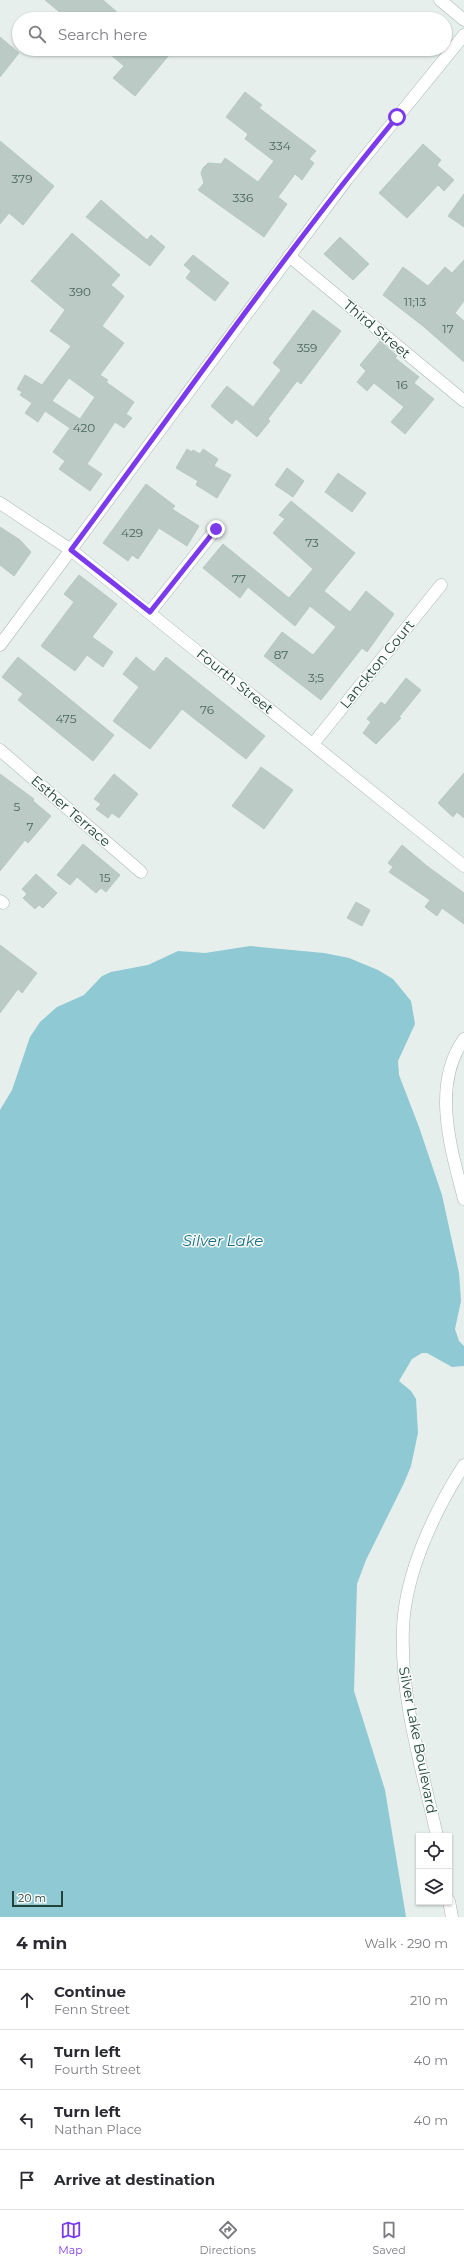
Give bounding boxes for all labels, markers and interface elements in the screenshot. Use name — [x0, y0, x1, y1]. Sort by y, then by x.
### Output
search box — [12, 12, 452, 56]
icon: search — [26, 23, 48, 45]
text: Search here — [58, 25, 147, 44]
route start — [388, 108, 406, 126]
house number: 334 — [269, 138, 291, 153]
house number: 379 — [12, 171, 33, 186]
house number: 336 — [233, 190, 253, 205]
house number: 390 — [69, 284, 91, 299]
house number: 11;13 — [404, 294, 426, 309]
street label: Third Street — [340, 296, 415, 363]
house number: 17 — [442, 321, 454, 336]
house number: 359 — [297, 340, 317, 355]
house number: 16 — [396, 377, 408, 392]
house number: 420 — [73, 420, 95, 435]
route end — [207, 520, 225, 538]
house number: 429 — [121, 525, 143, 540]
house number: 73 — [305, 535, 319, 550]
house number: 77 — [232, 571, 246, 586]
street label: Lanckton Court — [336, 616, 418, 712]
street label: Fourth Street — [193, 645, 277, 718]
house number: 87 — [274, 647, 288, 662]
house number: 3;5 — [308, 670, 324, 685]
house number: 76 — [200, 702, 214, 717]
house number: 475 — [56, 711, 77, 726]
street label: Esther Terrace — [27, 771, 115, 851]
house number: 5 — [14, 799, 21, 814]
house number: 7 — [26, 819, 34, 834]
house number: 15 — [99, 870, 111, 885]
water label: Silver Lake — [183, 1231, 263, 1250]
street label: Silver Lake Boulevard — [395, 1665, 441, 1815]
map controls — [416, 1833, 452, 1905]
button: locate — [416, 1833, 452, 1869]
button: layers — [416, 1869, 452, 1905]
scale bar — [12, 1889, 63, 1908]
text: 20 m — [18, 1891, 46, 1905]
text: 4 min — [16, 1933, 67, 1953]
text: Walk · 290 m — [364, 1935, 448, 1951]
text: Continue — [54, 1982, 126, 2001]
icon: ahead — [16, 1989, 38, 2011]
text: 210 m — [410, 1992, 448, 2008]
text: Fenn Street — [54, 2001, 130, 2017]
text: Turn left — [54, 2042, 121, 2061]
icon: left — [16, 2049, 38, 2071]
text: 40 m — [414, 2052, 448, 2068]
text: Fourth Street — [54, 2061, 141, 2077]
text: Turn left — [54, 2102, 121, 2121]
icon: left — [16, 2109, 38, 2131]
text: 40 m — [414, 2112, 448, 2128]
text: Nathan Place — [54, 2121, 142, 2137]
icon: arrive — [16, 2169, 38, 2191]
text: Arrive at destination — [54, 2170, 215, 2189]
tab: Map — [58, 2219, 83, 2257]
tab: Directions — [200, 2219, 256, 2257]
tab: Saved — [373, 2219, 406, 2257]

